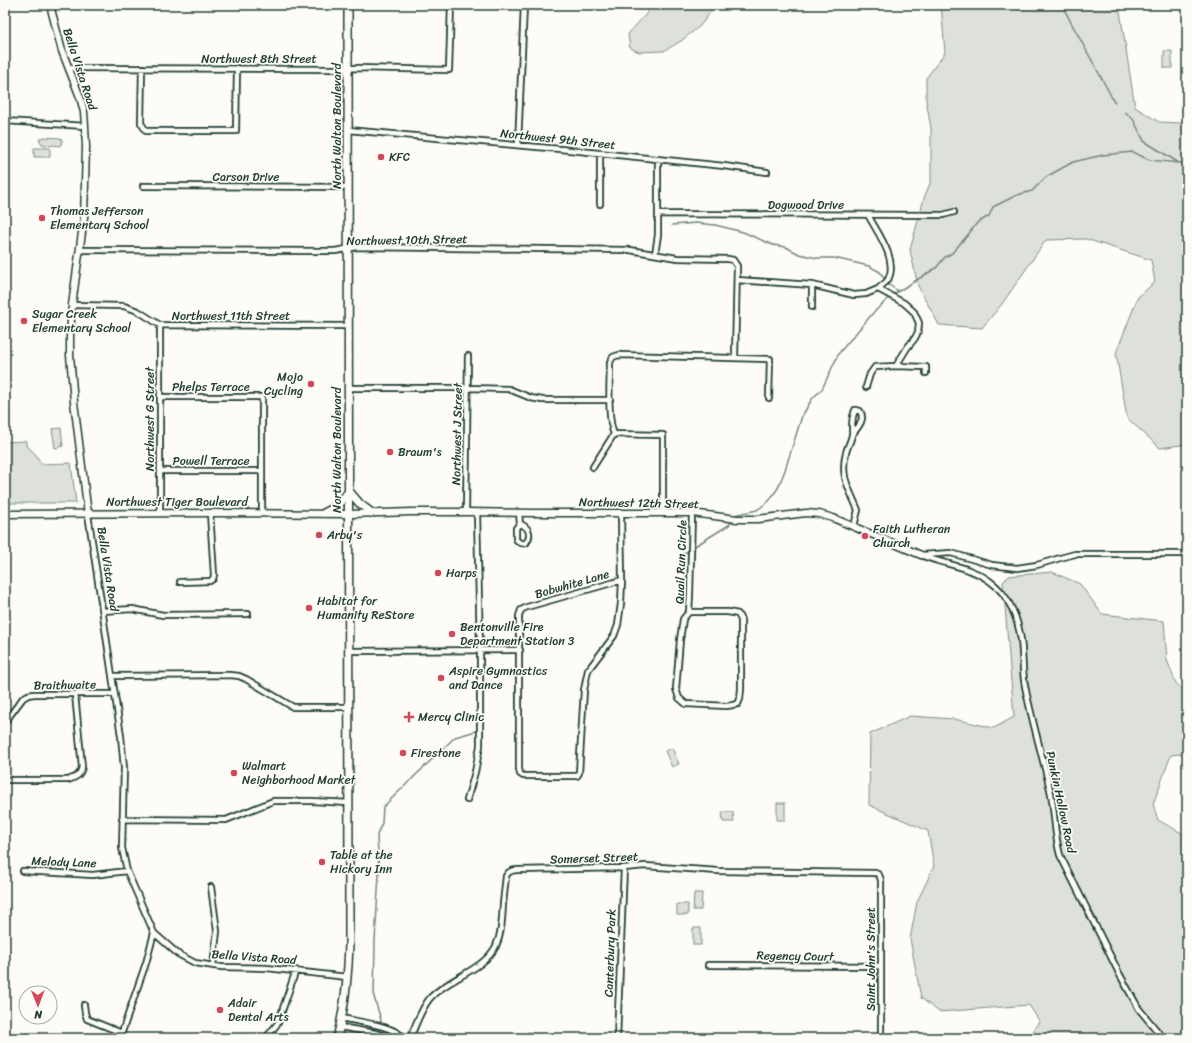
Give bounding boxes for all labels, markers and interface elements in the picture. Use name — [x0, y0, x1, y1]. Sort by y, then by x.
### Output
street label: Bella Vista Road — [56, 25, 104, 113]
street label: Northwest 8th Street — [201, 48, 317, 70]
street label: North Walton Boulevard — [326, 61, 348, 189]
street label: Northwest 9th Street — [499, 122, 617, 156]
place label: KFC — [389, 146, 410, 168]
marker: KFC — [376, 152, 386, 162]
street label: Carson Drive — [213, 166, 279, 188]
street label: Dogwood Drive — [768, 194, 844, 216]
place label: Thomas Jefferson Elementary School — [50, 200, 150, 236]
marker: Thomas Jefferson Elementary School — [37, 213, 47, 223]
street label: Northwest 10th Street — [346, 228, 468, 252]
place label: Sugar Creek Elementary School — [32, 303, 132, 339]
street label: Northwest 11th Street — [172, 305, 290, 327]
marker: Sugar Creek Elementary School — [19, 316, 29, 326]
street label: Northwest G Street — [139, 366, 161, 471]
place label: Mojo Cycling — [264, 366, 303, 402]
street label: Phelps Terrace — [172, 376, 250, 398]
marker: Mojo Cycling — [306, 379, 316, 389]
street label: Northwest J Street — [445, 381, 469, 485]
street label: North Walton Boulevard — [326, 385, 348, 513]
place label: Braum's — [398, 441, 442, 463]
marker: Braum's — [385, 447, 395, 457]
street label: Powell Terrace — [172, 450, 250, 472]
street label: Northwest Tiger Boulevard — [106, 491, 249, 513]
street label: Northwest 12th Street — [579, 491, 699, 515]
place label: Faith Lutheran Church — [873, 518, 951, 554]
street label: Quail Run Circle — [669, 519, 693, 604]
place label: Arby's — [326, 524, 363, 546]
street label: Bella Vista Road — [90, 525, 126, 613]
marker: Arby's — [314, 530, 324, 540]
marker: Faith Lutheran Church — [860, 531, 870, 541]
place label: Harps — [446, 562, 477, 584]
street label: Bobwhite Lane — [532, 563, 612, 605]
marker: Harps — [433, 568, 443, 578]
place label: Habitat for Humanity ReStore — [317, 590, 414, 626]
marker: Habitat for Humanity ReStore — [304, 603, 314, 613]
place label: Bentonville Fire Department Station 3 — [460, 616, 575, 652]
marker: Bentonville Fire Department Station 3 — [447, 629, 457, 639]
place label: Aspire Gymnastics and Dance — [448, 660, 548, 696]
street label: Braithwaite — [34, 673, 96, 697]
marker: Aspire Gymnastics and Dance — [436, 673, 446, 683]
place label: Mercy Clinic — [418, 706, 484, 728]
marker: Mercy Clinic — [403, 711, 415, 723]
place label: Firestone — [411, 742, 461, 764]
marker: Firestone — [398, 748, 408, 758]
street label: Punkin Hollow Road — [1039, 749, 1083, 857]
place label: Walmart Neighborhood Market — [242, 755, 357, 791]
marker: Walmart Neighborhood Market — [229, 768, 239, 778]
place label: Table at the Hickory Inn — [330, 844, 393, 880]
street label: Somerset Street — [549, 845, 639, 871]
street label: Melody Lane — [31, 850, 97, 874]
marker: Table at the Hickory Inn — [317, 857, 327, 867]
street label: Saint John's Street — [860, 907, 882, 1011]
street label: Canterbury Park — [597, 908, 623, 997]
street label: Bella Vista Road — [211, 943, 298, 971]
street label: Regency Court — [756, 944, 835, 968]
north arrow — [18, 985, 58, 1025]
place label: Adair Dental Arts — [227, 992, 289, 1028]
text: N — [34, 1005, 43, 1024]
marker: Adair Dental Arts — [215, 1005, 225, 1015]

